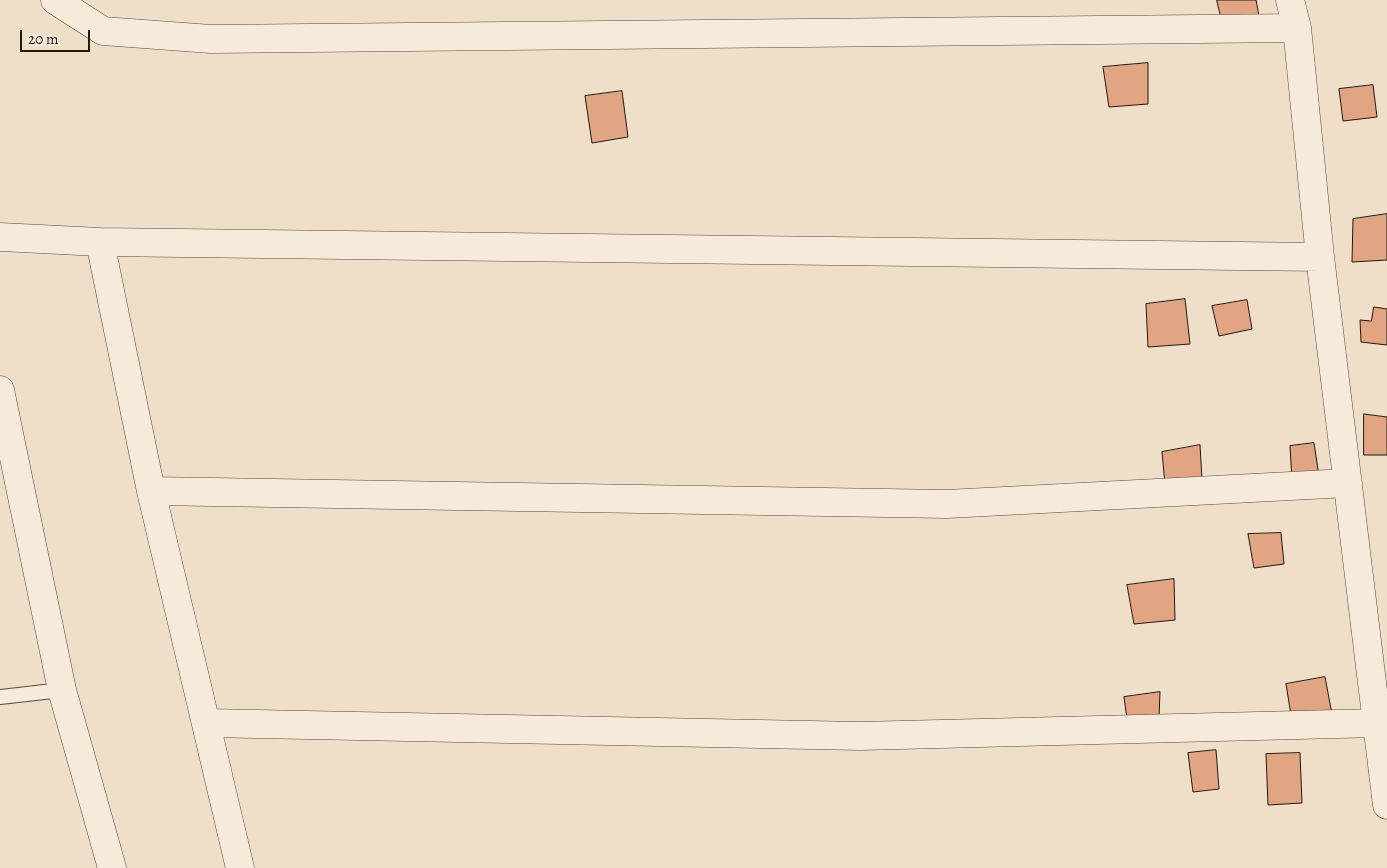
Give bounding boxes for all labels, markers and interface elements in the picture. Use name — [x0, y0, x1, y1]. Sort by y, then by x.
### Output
scale bar — [22, 20, 92, 52]
text: 20 m — [28, 29, 59, 49]

